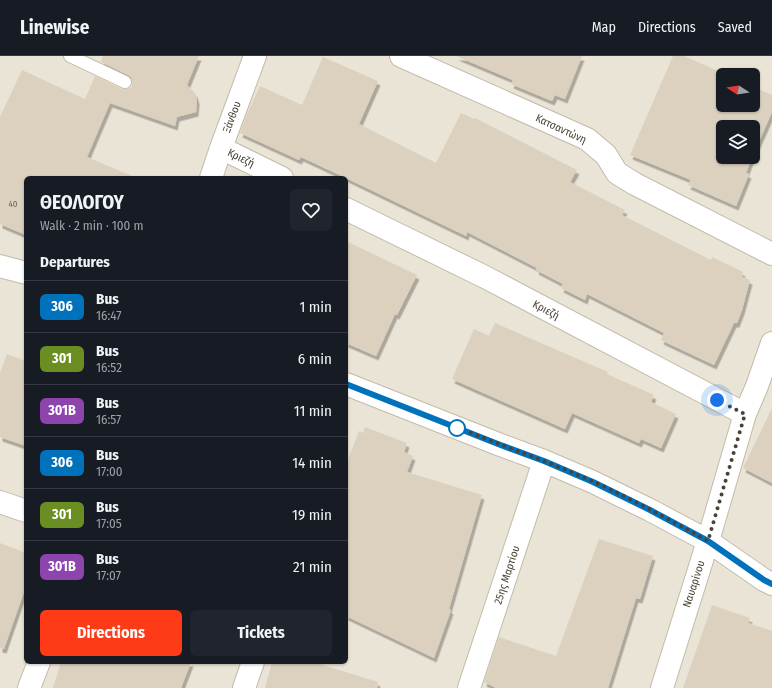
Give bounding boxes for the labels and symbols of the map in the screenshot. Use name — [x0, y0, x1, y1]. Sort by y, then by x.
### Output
north arrow — [716, 68, 760, 112]
street label: Ξάνθου — [220, 99, 244, 135]
street label: Κατσαντώνη — [533, 112, 589, 146]
street label: Κριεζή — [225, 146, 257, 170]
house number: 40 — [8, 199, 18, 209]
street label: Κριεζή — [530, 298, 562, 322]
your location — [707, 390, 727, 410]
unlabelled marker — [448, 419, 466, 437]
street label: 25ης Μαρτίου — [491, 544, 523, 606]
street label: Ναυαρίνου — [680, 559, 708, 609]

